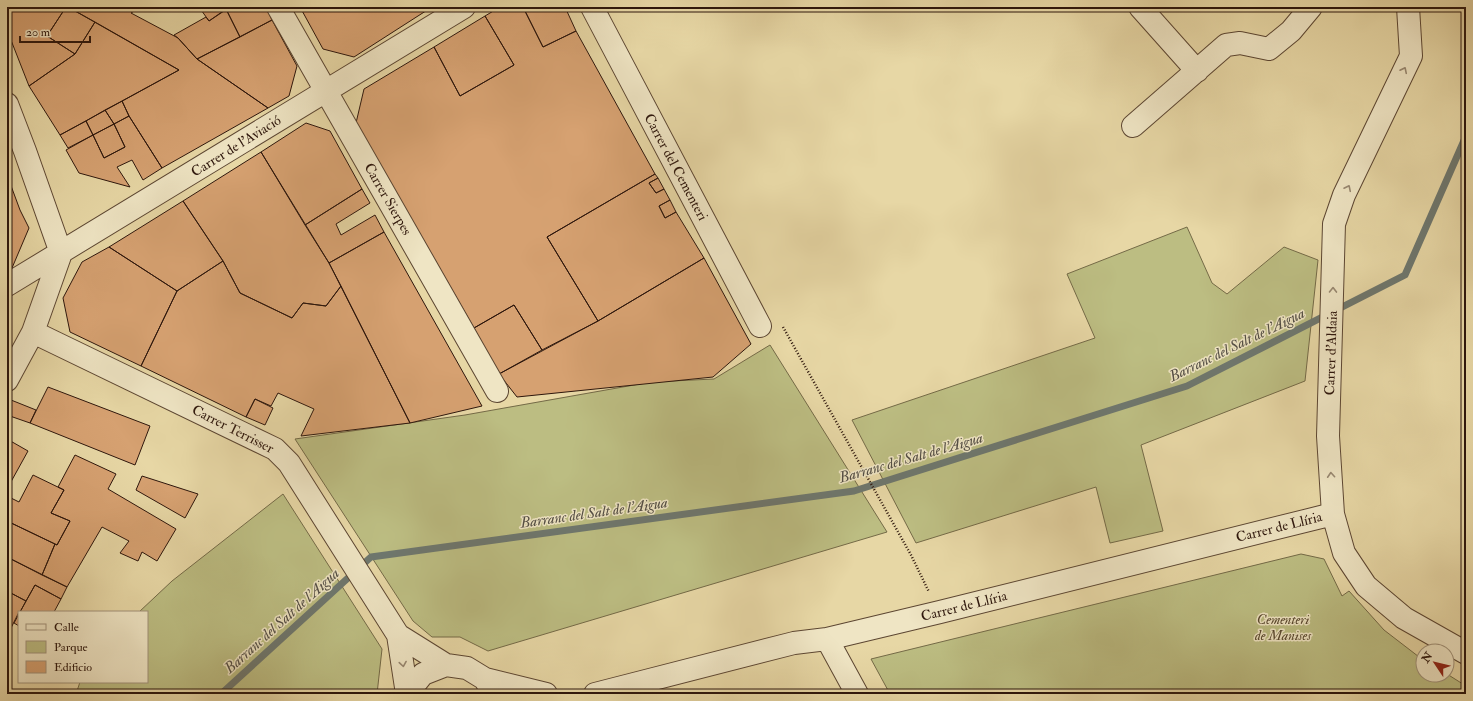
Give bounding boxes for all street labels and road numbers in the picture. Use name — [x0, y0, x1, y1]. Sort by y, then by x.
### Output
street label: Carrer de l’Aviació — [188, 111, 284, 180]
street label: Carrer del Cementeri — [641, 111, 712, 224]
street label: Carrer Sierpes — [360, 160, 416, 239]
street label: Carrer d’Aldaia — [1321, 310, 1341, 396]
street label: Carrer Terrisser — [189, 401, 277, 457]
street label: Carrer de Llíria — [1234, 508, 1324, 546]
street label: Carrer de Llíria — [919, 587, 1009, 625]

